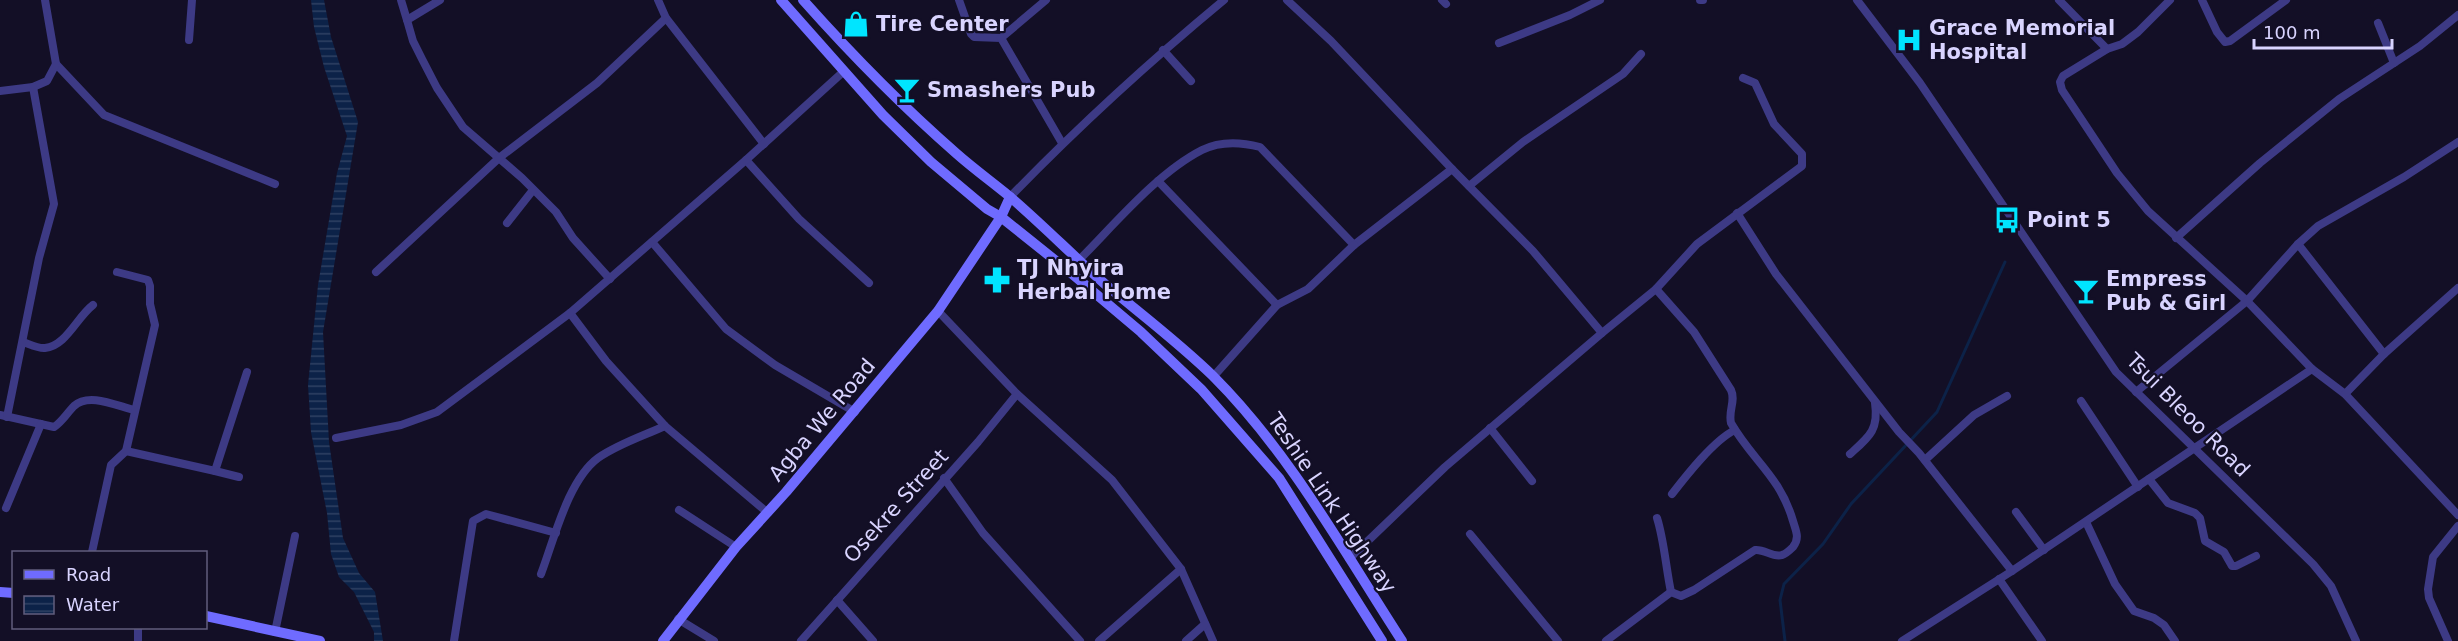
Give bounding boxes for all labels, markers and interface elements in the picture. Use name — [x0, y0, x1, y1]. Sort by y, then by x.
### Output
shop icon: Tire Center — [841, 9, 871, 39]
place label: Tire Center — [876, 12, 1009, 36]
scale bar — [2254, 12, 2392, 50]
place label: Grace Memorial Hospital — [1929, 16, 2115, 64]
text: 100 m — [2263, 22, 2321, 43]
hospital icon: Grace Memorial Hospital — [1894, 25, 1924, 55]
bar icon: Smashers Pub — [892, 75, 922, 105]
place label: Smashers Pub — [927, 78, 1095, 102]
bus stop icon: Point 5 — [1992, 205, 2022, 235]
place label: Point 5 — [2027, 208, 2111, 232]
place label: TJ Nhyira Herbal Home — [1017, 256, 1171, 304]
pharmacy icon: TJ Nhyira Herbal Home — [982, 265, 1012, 295]
place label: Empress Pub & Girl — [2106, 267, 2226, 315]
bar icon: Empress Pub & Girl — [2071, 276, 2101, 306]
street label: Tsui Bleoo Road — [2121, 348, 2255, 482]
street label: Agba We Road — [764, 354, 880, 486]
street label: Teshie Link Highway — [1262, 407, 1401, 598]
street label: Osekre Street — [839, 444, 953, 568]
legend — [12, 551, 207, 629]
text: Road — [66, 564, 111, 585]
text: Water — [66, 594, 120, 615]

